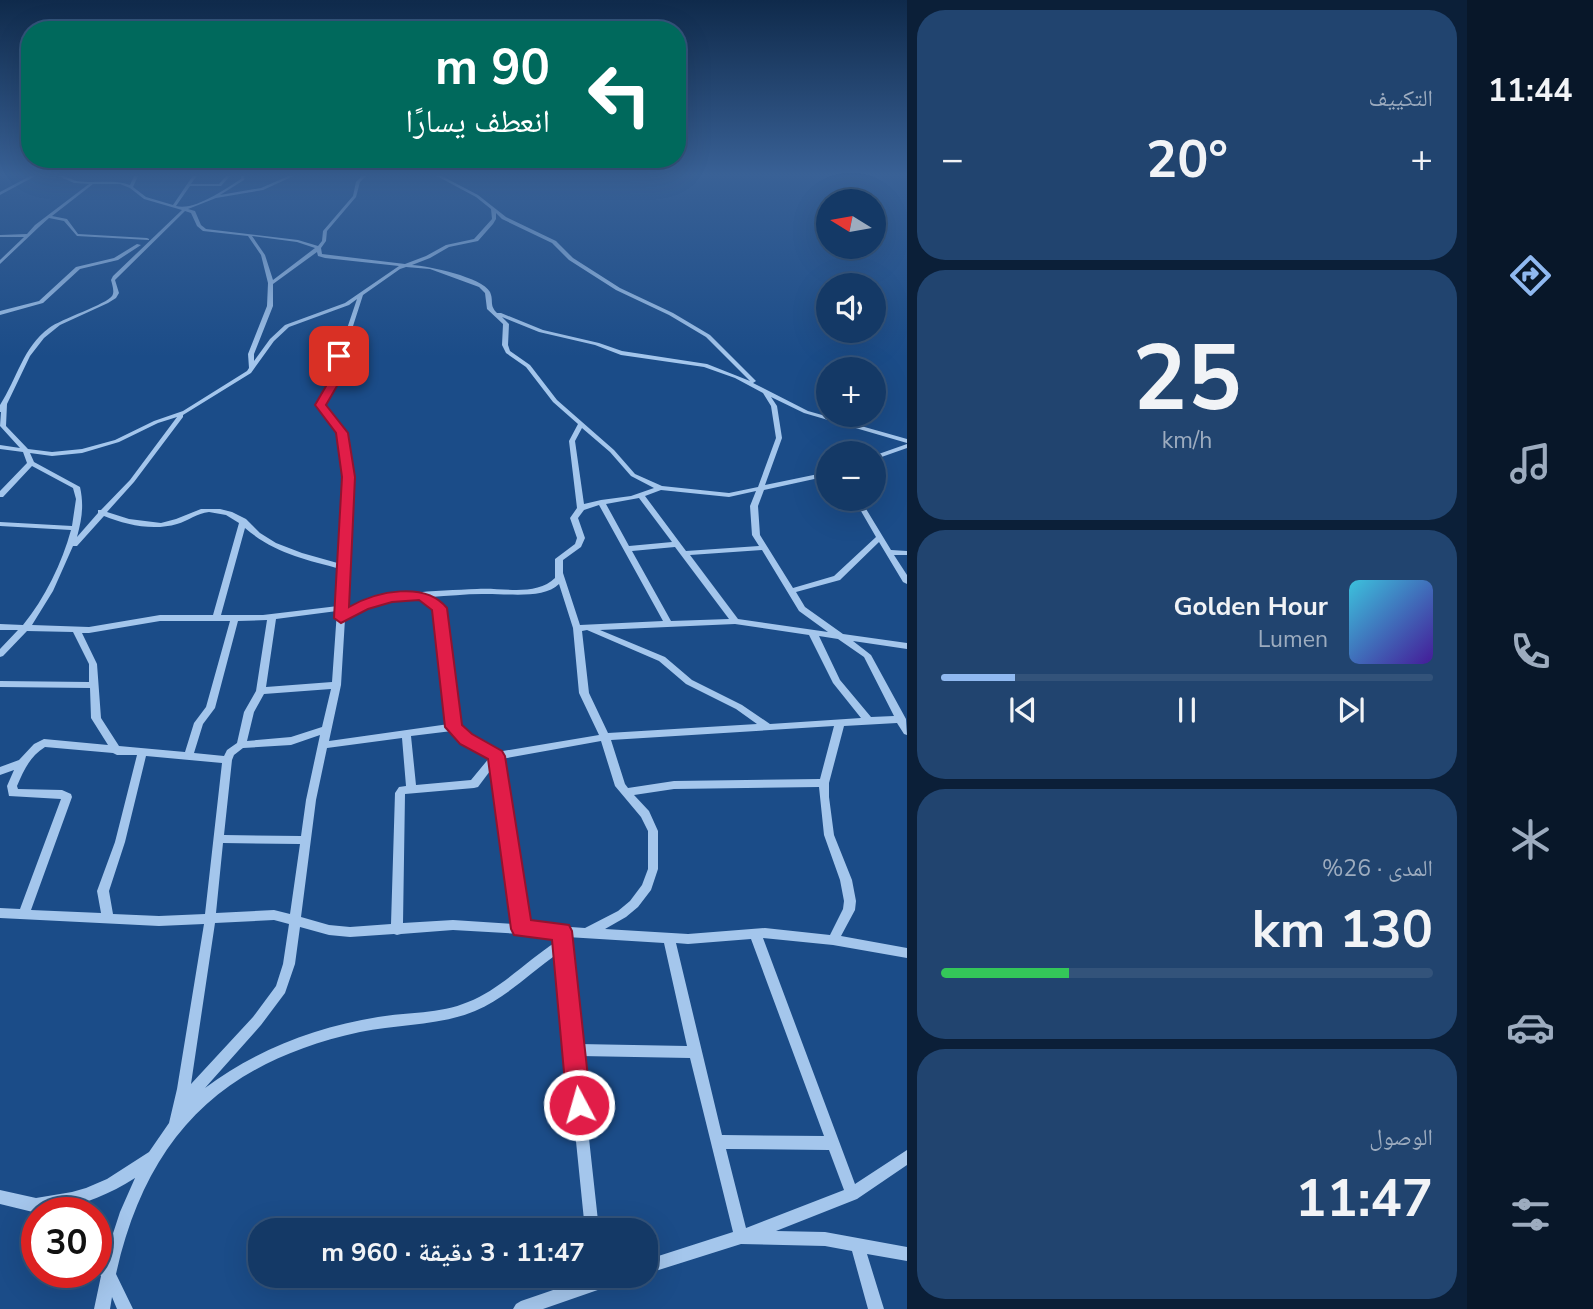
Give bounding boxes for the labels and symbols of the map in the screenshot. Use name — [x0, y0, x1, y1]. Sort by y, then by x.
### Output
north arrow — [816, 189, 886, 259]
pin — [309, 326, 369, 386]
position arrow — [542, 1068, 616, 1142]
speed limit sign: 30 — [21, 1197, 112, 1288]

